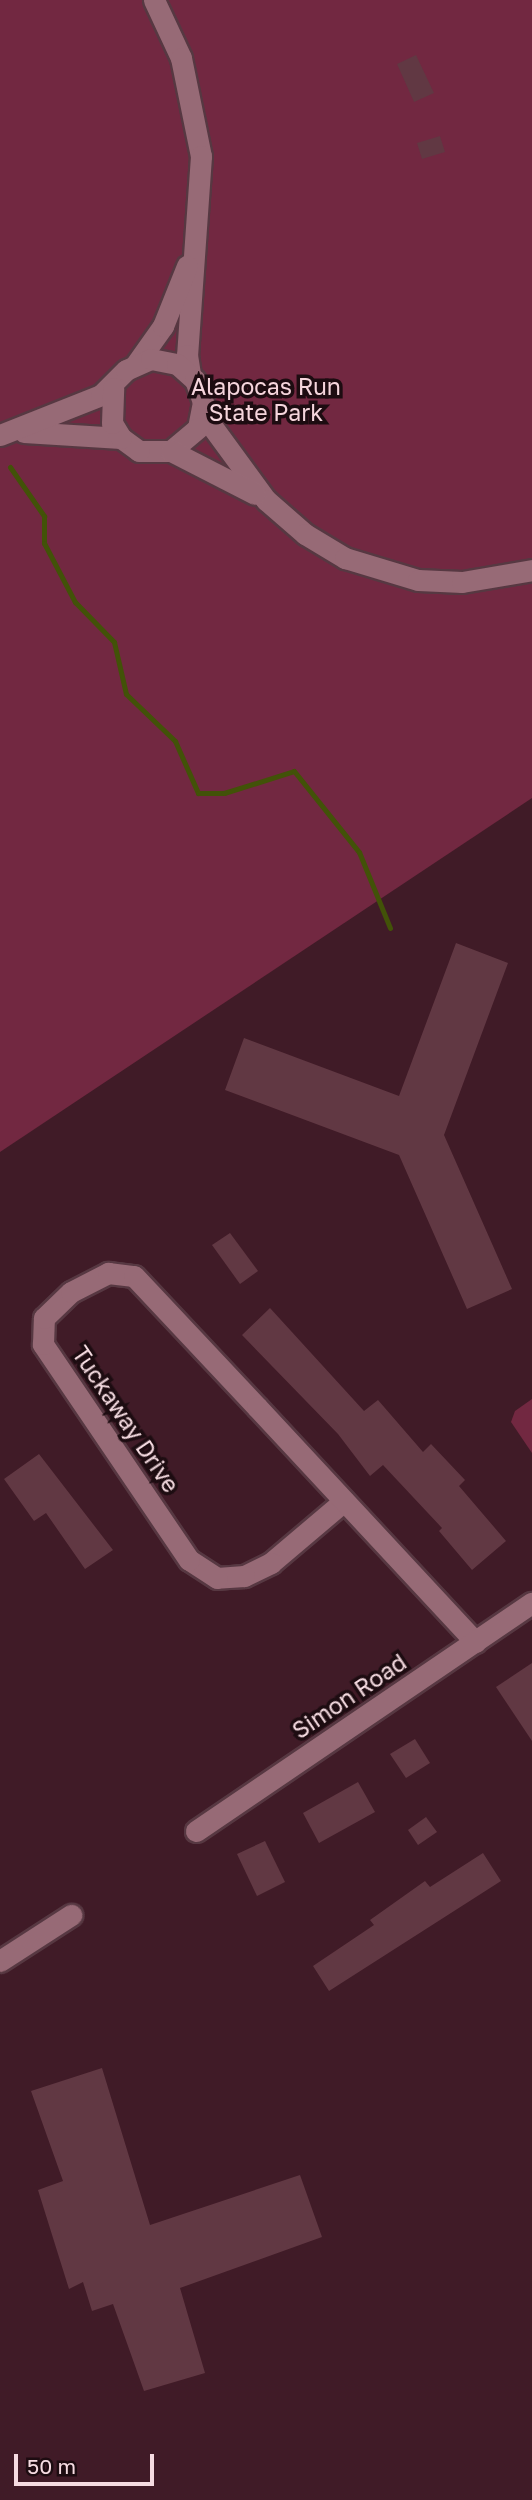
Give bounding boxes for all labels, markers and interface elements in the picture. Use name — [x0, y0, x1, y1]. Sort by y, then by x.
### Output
park label: Alapocas Run State Park — [191, 372, 341, 426]
street label: Tuckaway Drive — [67, 1341, 185, 1497]
street label: Simon Road — [287, 1648, 411, 1744]
scale bar — [18, 2440, 158, 2484]
text: 50 m — [27, 2453, 76, 2479]

